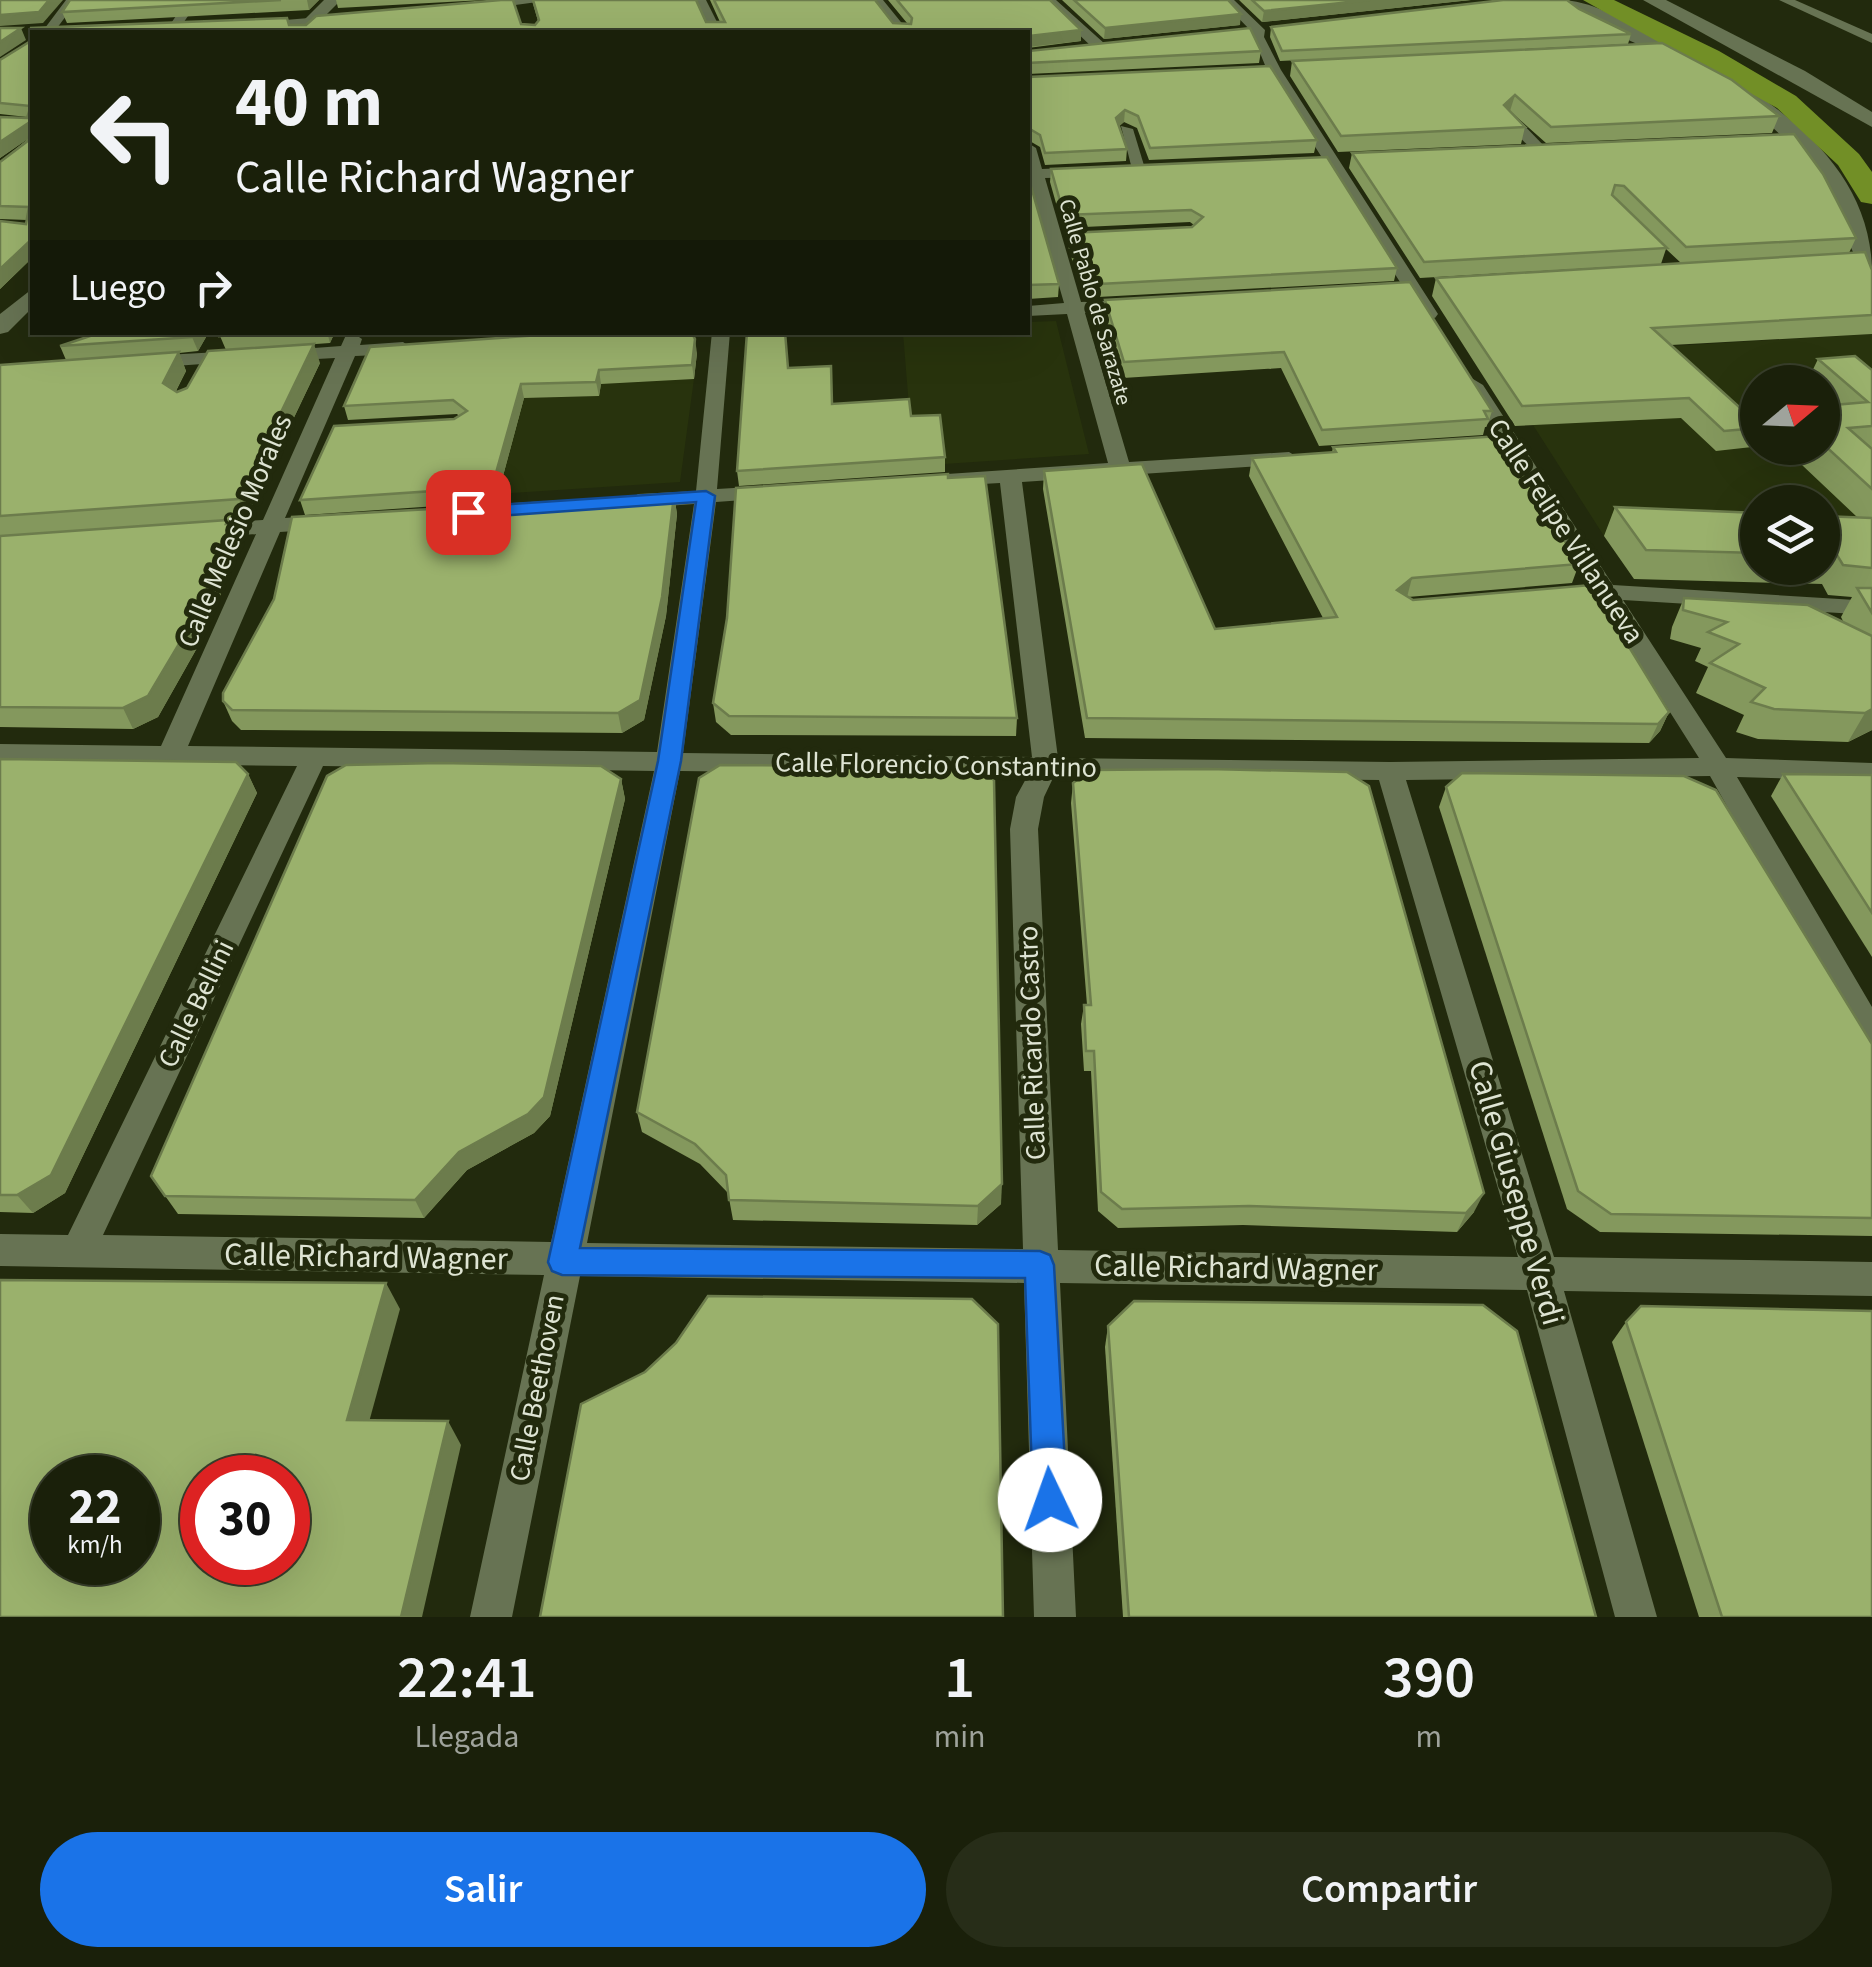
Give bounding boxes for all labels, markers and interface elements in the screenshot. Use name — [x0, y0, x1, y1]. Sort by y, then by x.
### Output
text: 40 m — [235, 53, 383, 153]
icon: left — [70, 70, 200, 200]
text: Calle Richard Wagner — [235, 146, 634, 210]
street label: Calle Pablo de Sarazate — [1050, 195, 1140, 409]
icon: right — [186, 260, 241, 315]
text: Luego — [70, 261, 166, 315]
north arrow — [1740, 365, 1840, 465]
map controls — [1740, 365, 1840, 585]
street label: Calle Melesio Morales — [168, 408, 302, 654]
street label: Calle Felipe Villanueva — [1478, 411, 1654, 651]
pin — [426, 470, 511, 555]
icon: arrive — [441, 485, 496, 540]
button: layers — [1740, 485, 1840, 585]
street label: Calle Florencio Constantino — [775, 742, 1097, 788]
street label: Calle Ricardo Castro — [1008, 925, 1056, 1161]
street label: Calle Bellini — [148, 933, 244, 1075]
street label: Calle Giuseppe Verdi — [1456, 1055, 1576, 1331]
street label: Calle Richard Wagner — [224, 1232, 509, 1282]
street label: Calle Richard Wagner — [1094, 1243, 1379, 1293]
street label: Calle Beethoven — [499, 1291, 575, 1485]
position arrow — [998, 1448, 1102, 1552]
speed limit sign: 30 — [180, 1455, 310, 1585]
text: 22 — [69, 1472, 121, 1543]
text: km/h — [67, 1527, 123, 1563]
text: 22:41 — [397, 1636, 537, 1721]
text: 1 — [944, 1636, 975, 1721]
text: 390 — [1383, 1636, 1475, 1721]
text: Llegada — [414, 1714, 519, 1760]
text: min — [934, 1714, 986, 1760]
text: m — [1416, 1714, 1442, 1760]
button: Salir — [40, 1832, 926, 1947]
button: Compartir — [946, 1832, 1832, 1947]

